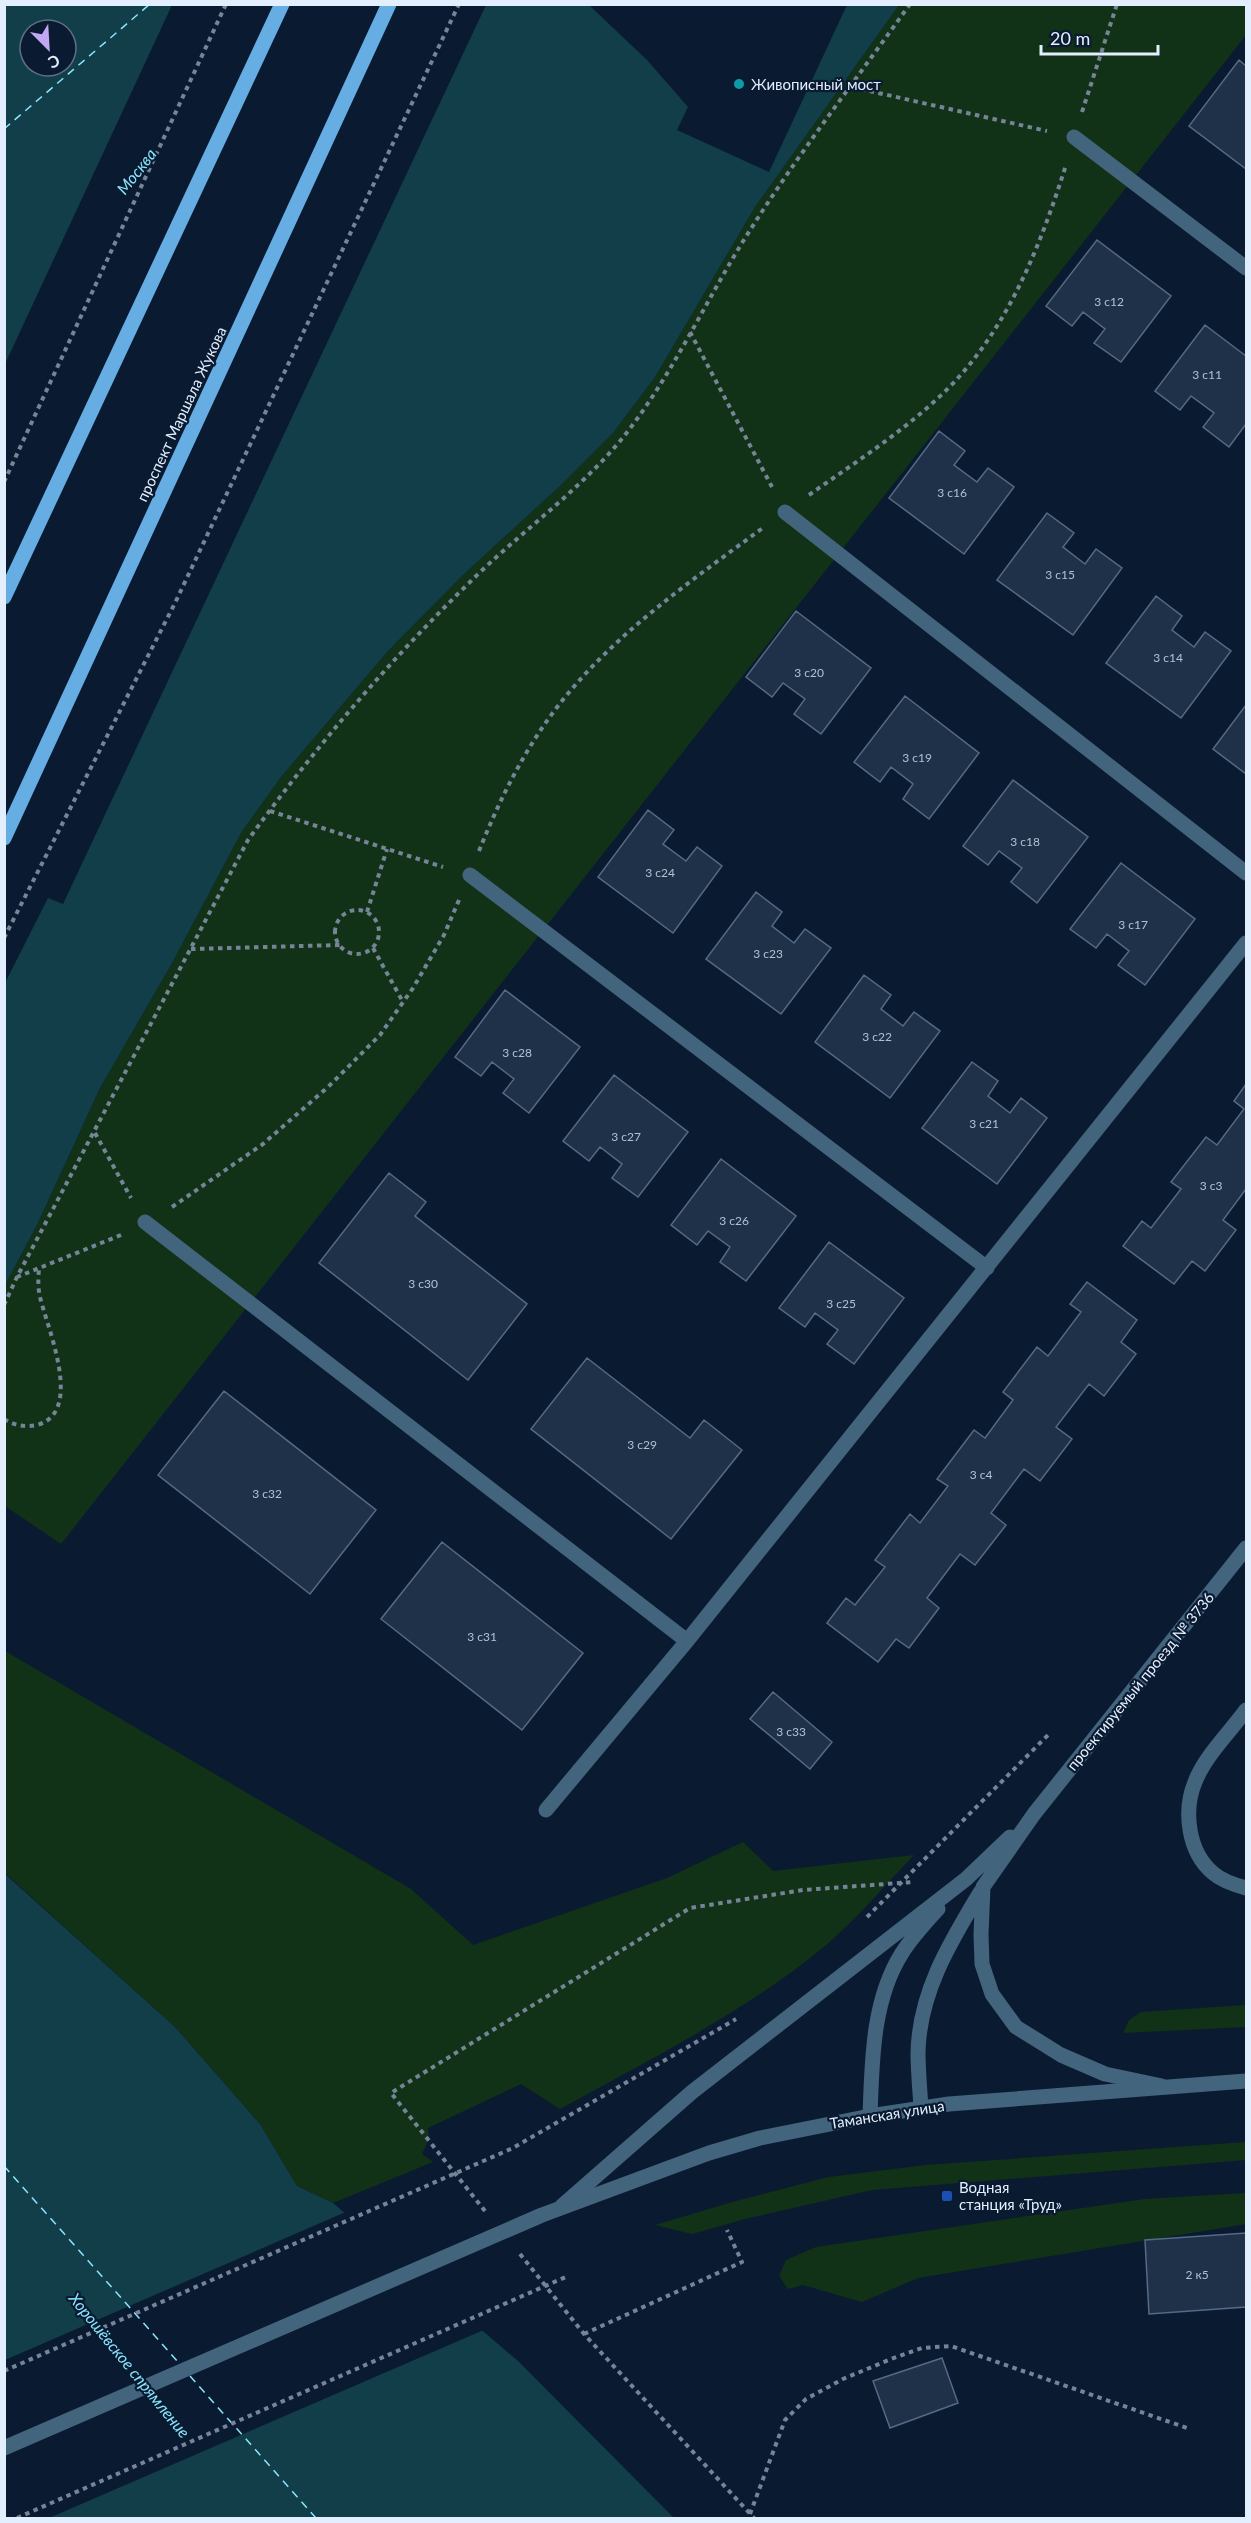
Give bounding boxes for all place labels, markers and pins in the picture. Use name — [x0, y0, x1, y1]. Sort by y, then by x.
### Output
place label: Живописный мост — [751, 75, 881, 93]
marker: Живописный мост — [732, 77, 746, 91]
place label: Водная станция «Труд» — [959, 2178, 1062, 2213]
marker: Водная станция «Труд» — [940, 2189, 954, 2203]

